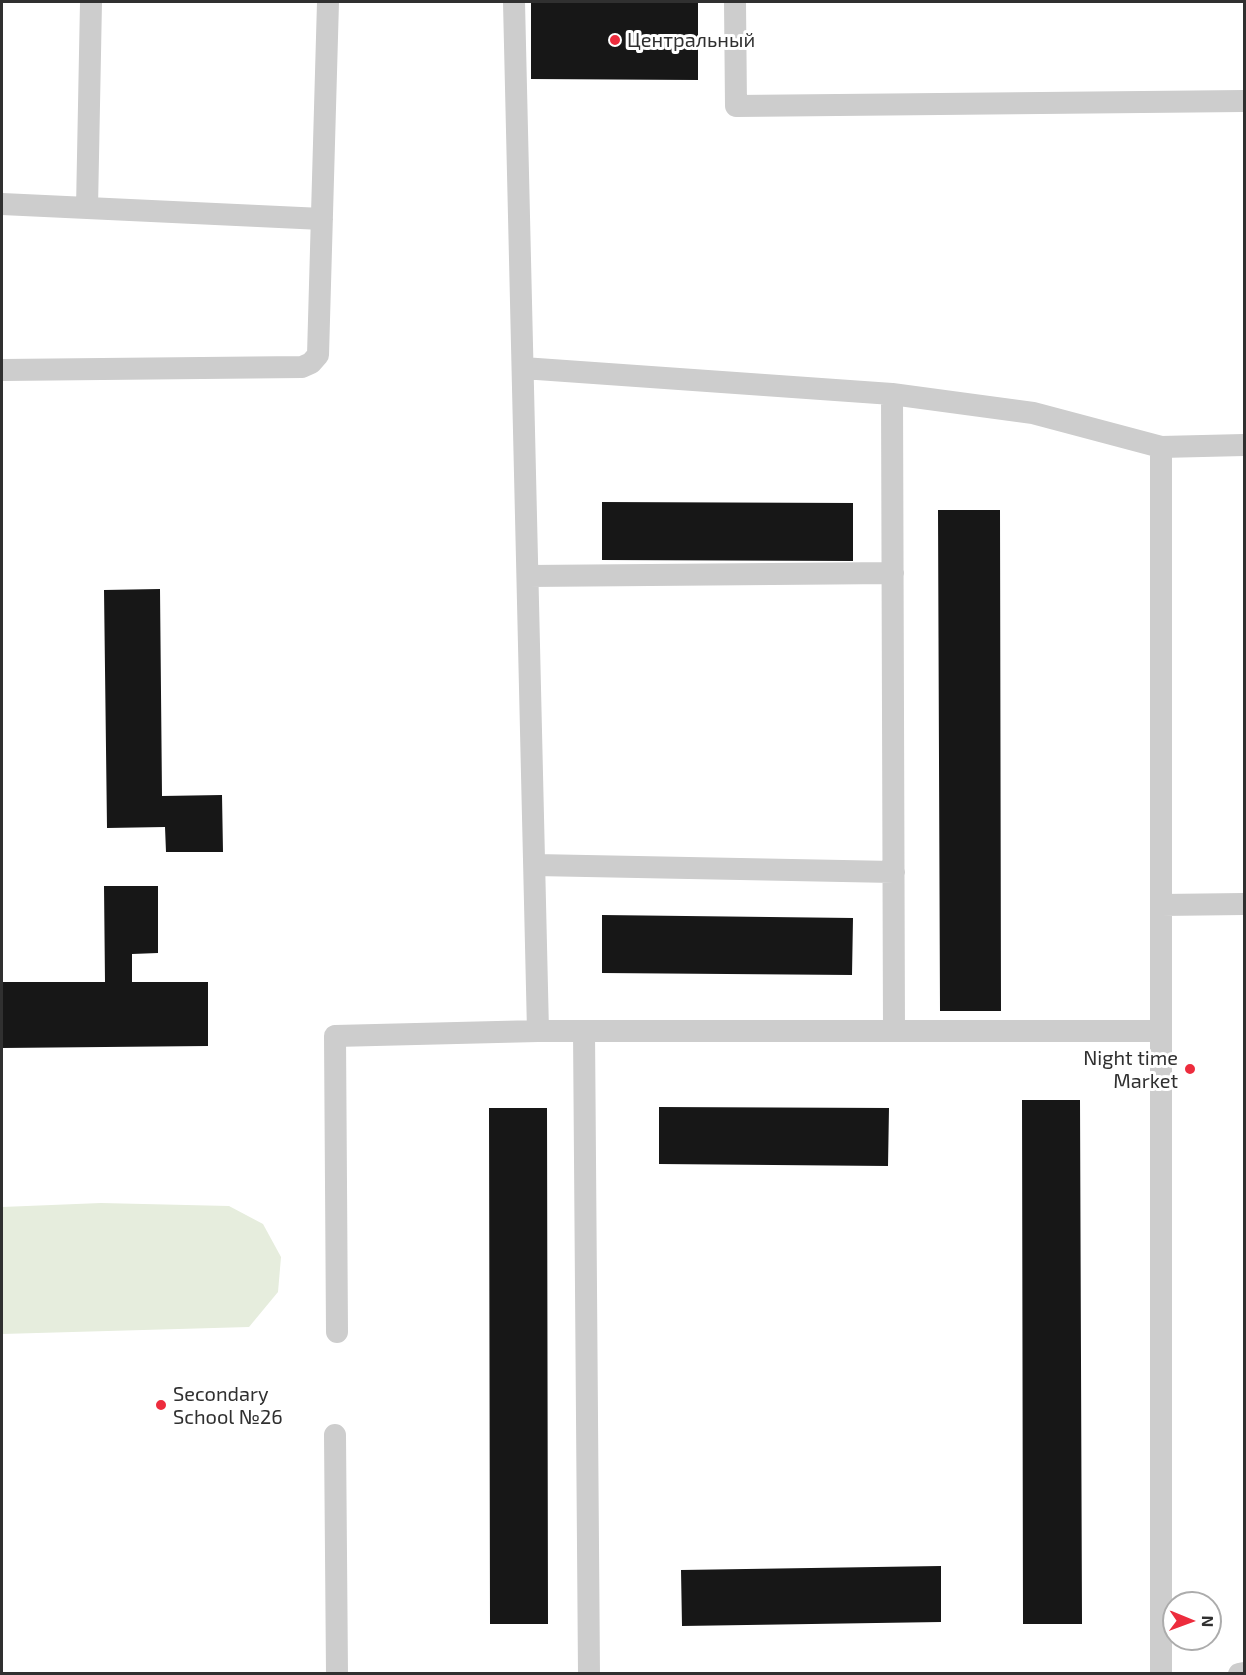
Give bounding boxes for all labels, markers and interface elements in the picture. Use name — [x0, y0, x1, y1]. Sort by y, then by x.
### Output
place label: Центральный — [627, 28, 755, 52]
marker: Центральный — [608, 33, 622, 47]
place label: Night time Market — [1083, 1046, 1178, 1093]
marker: Night time Market — [1183, 1062, 1197, 1076]
place label: Secondary School №26 — [173, 1382, 283, 1429]
marker: Secondary School №26 — [154, 1398, 168, 1412]
north arrow — [1162, 1591, 1222, 1651]
text: N — [1199, 1615, 1218, 1627]

